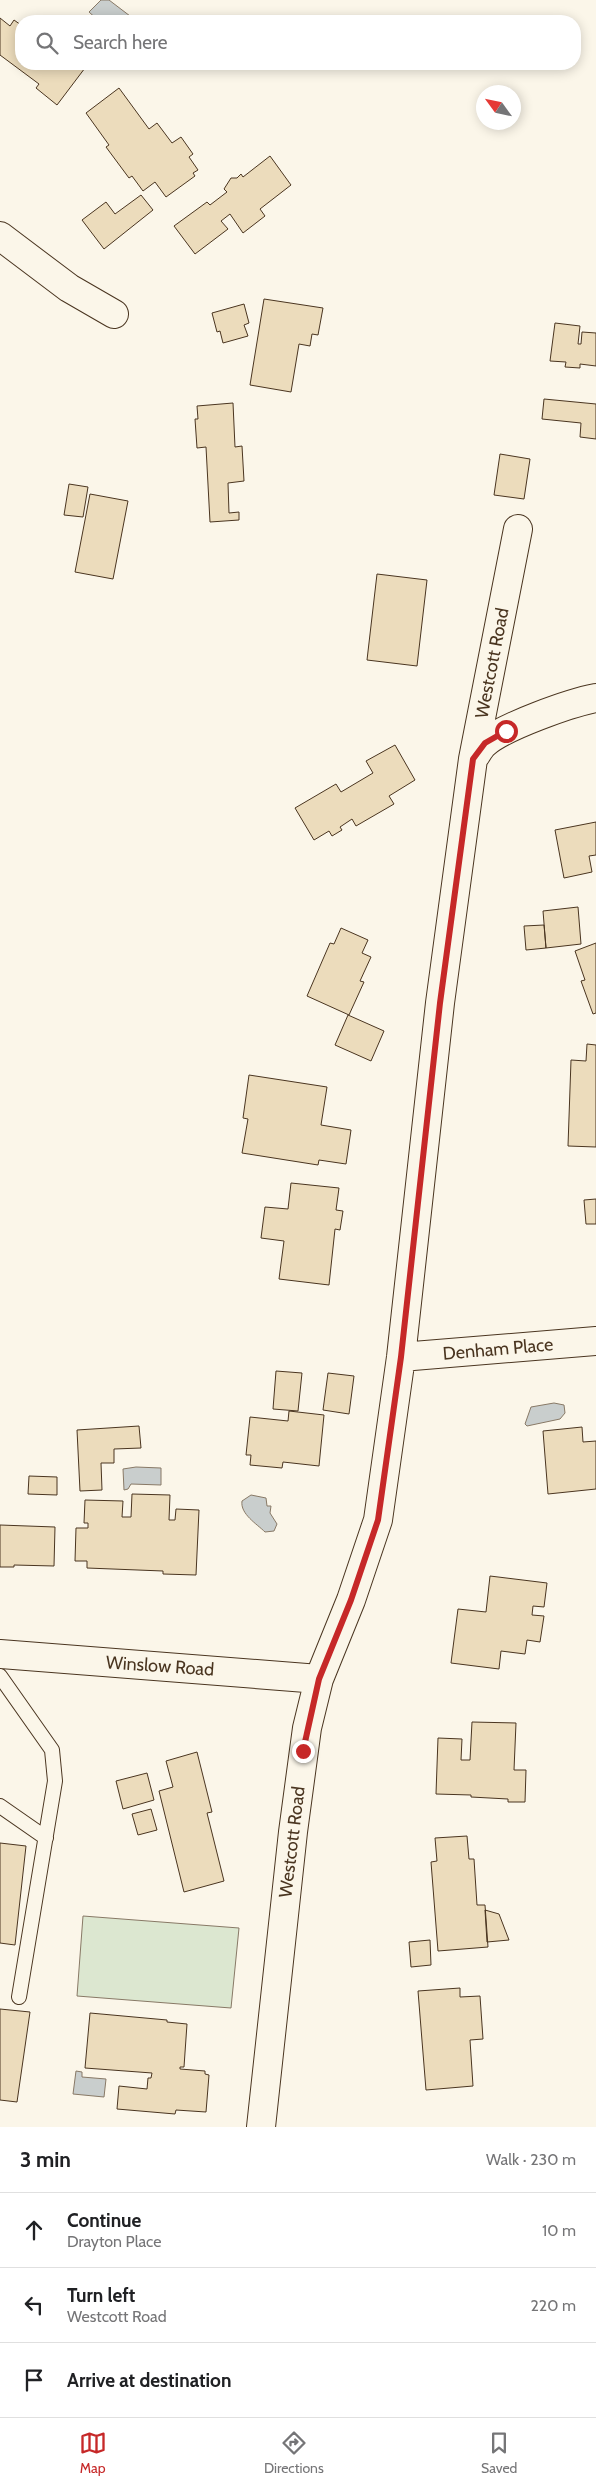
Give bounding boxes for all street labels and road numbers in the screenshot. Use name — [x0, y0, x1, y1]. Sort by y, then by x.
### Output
street label: Westcott Road — [471, 606, 513, 720]
street label: Denham Place — [442, 1333, 554, 1365]
street label: Winslow Road — [105, 1651, 215, 1681]
street label: Westcott Road — [274, 1785, 310, 1899]

